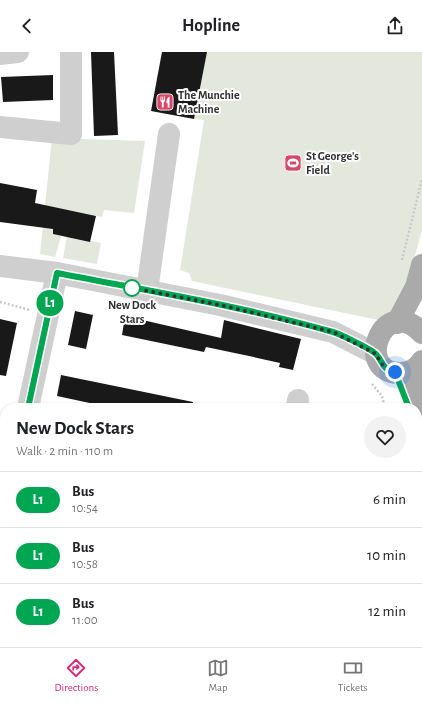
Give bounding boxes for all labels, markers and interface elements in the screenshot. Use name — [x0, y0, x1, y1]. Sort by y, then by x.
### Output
icon: back — [16, 15, 38, 37]
icon: share — [384, 15, 406, 37]
text: Hopline — [182, 17, 240, 35]
place label: The Munchie Machine — [178, 89, 240, 115]
restaurant icon: The Munchie Machine — [155, 92, 175, 112]
place label: St George's Field — [306, 150, 359, 176]
sports icon: St George's Field — [283, 153, 303, 173]
marker: New Dock Stars — [123, 279, 141, 297]
line badge: L1 — [32, 290, 68, 316]
text: L1 — [44, 296, 56, 310]
place label: New Dock Stars — [108, 299, 156, 325]
your location — [385, 362, 405, 382]
button: heart — [364, 416, 406, 458]
text: New Dock Stars — [16, 419, 134, 438]
text: Walk · 2 min · 110 m — [16, 445, 113, 458]
text: Bus — [72, 484, 94, 499]
text: 6 min — [373, 492, 406, 507]
text: L1 — [32, 493, 44, 507]
text: 10:54 — [72, 502, 98, 515]
text: Bus — [72, 540, 94, 555]
text: 10 min — [367, 548, 406, 563]
text: L1 — [32, 549, 44, 563]
text: 10:58 — [72, 558, 98, 571]
text: Bus — [72, 596, 94, 611]
text: 12 min — [368, 604, 406, 619]
text: L1 — [32, 605, 44, 619]
text: 11:00 — [72, 614, 98, 627]
tab: Directions — [54, 657, 98, 694]
tab: Map — [207, 657, 229, 694]
tab: Tickets — [338, 657, 368, 694]

